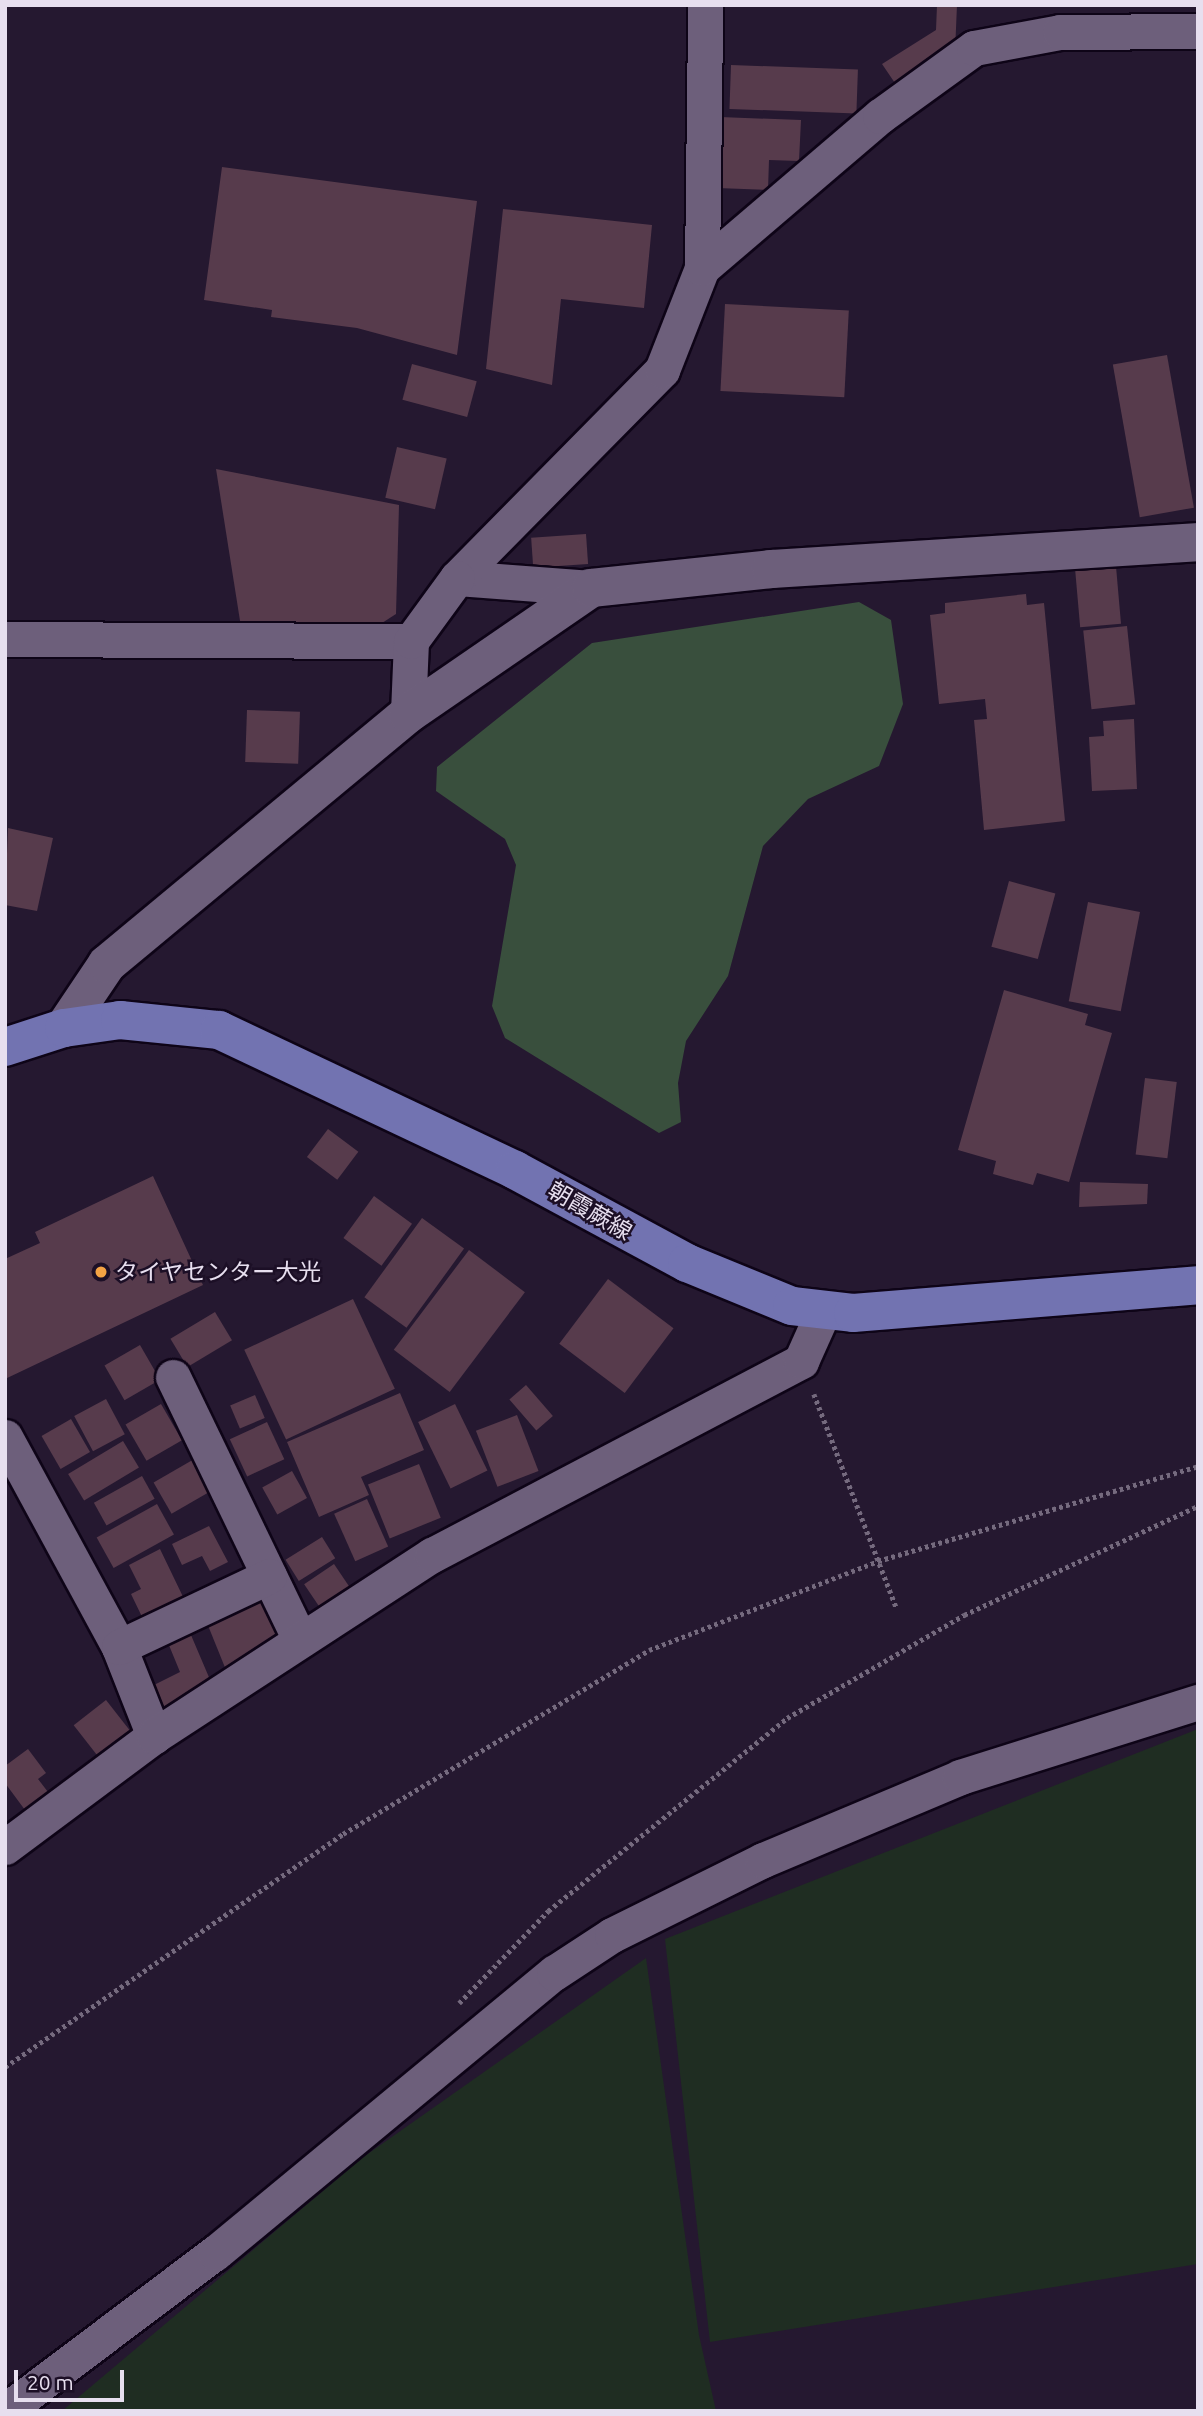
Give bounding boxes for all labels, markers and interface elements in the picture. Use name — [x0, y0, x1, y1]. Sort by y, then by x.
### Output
street label: 朝霞蕨線 — [543, 1176, 637, 1246]
place label: タイヤセンター大光 — [115, 1258, 322, 1286]
marker: タイヤセンター大光 — [93, 1264, 109, 1280]
scale bar — [18, 2356, 128, 2400]
text: 20 m — [27, 2370, 74, 2394]

